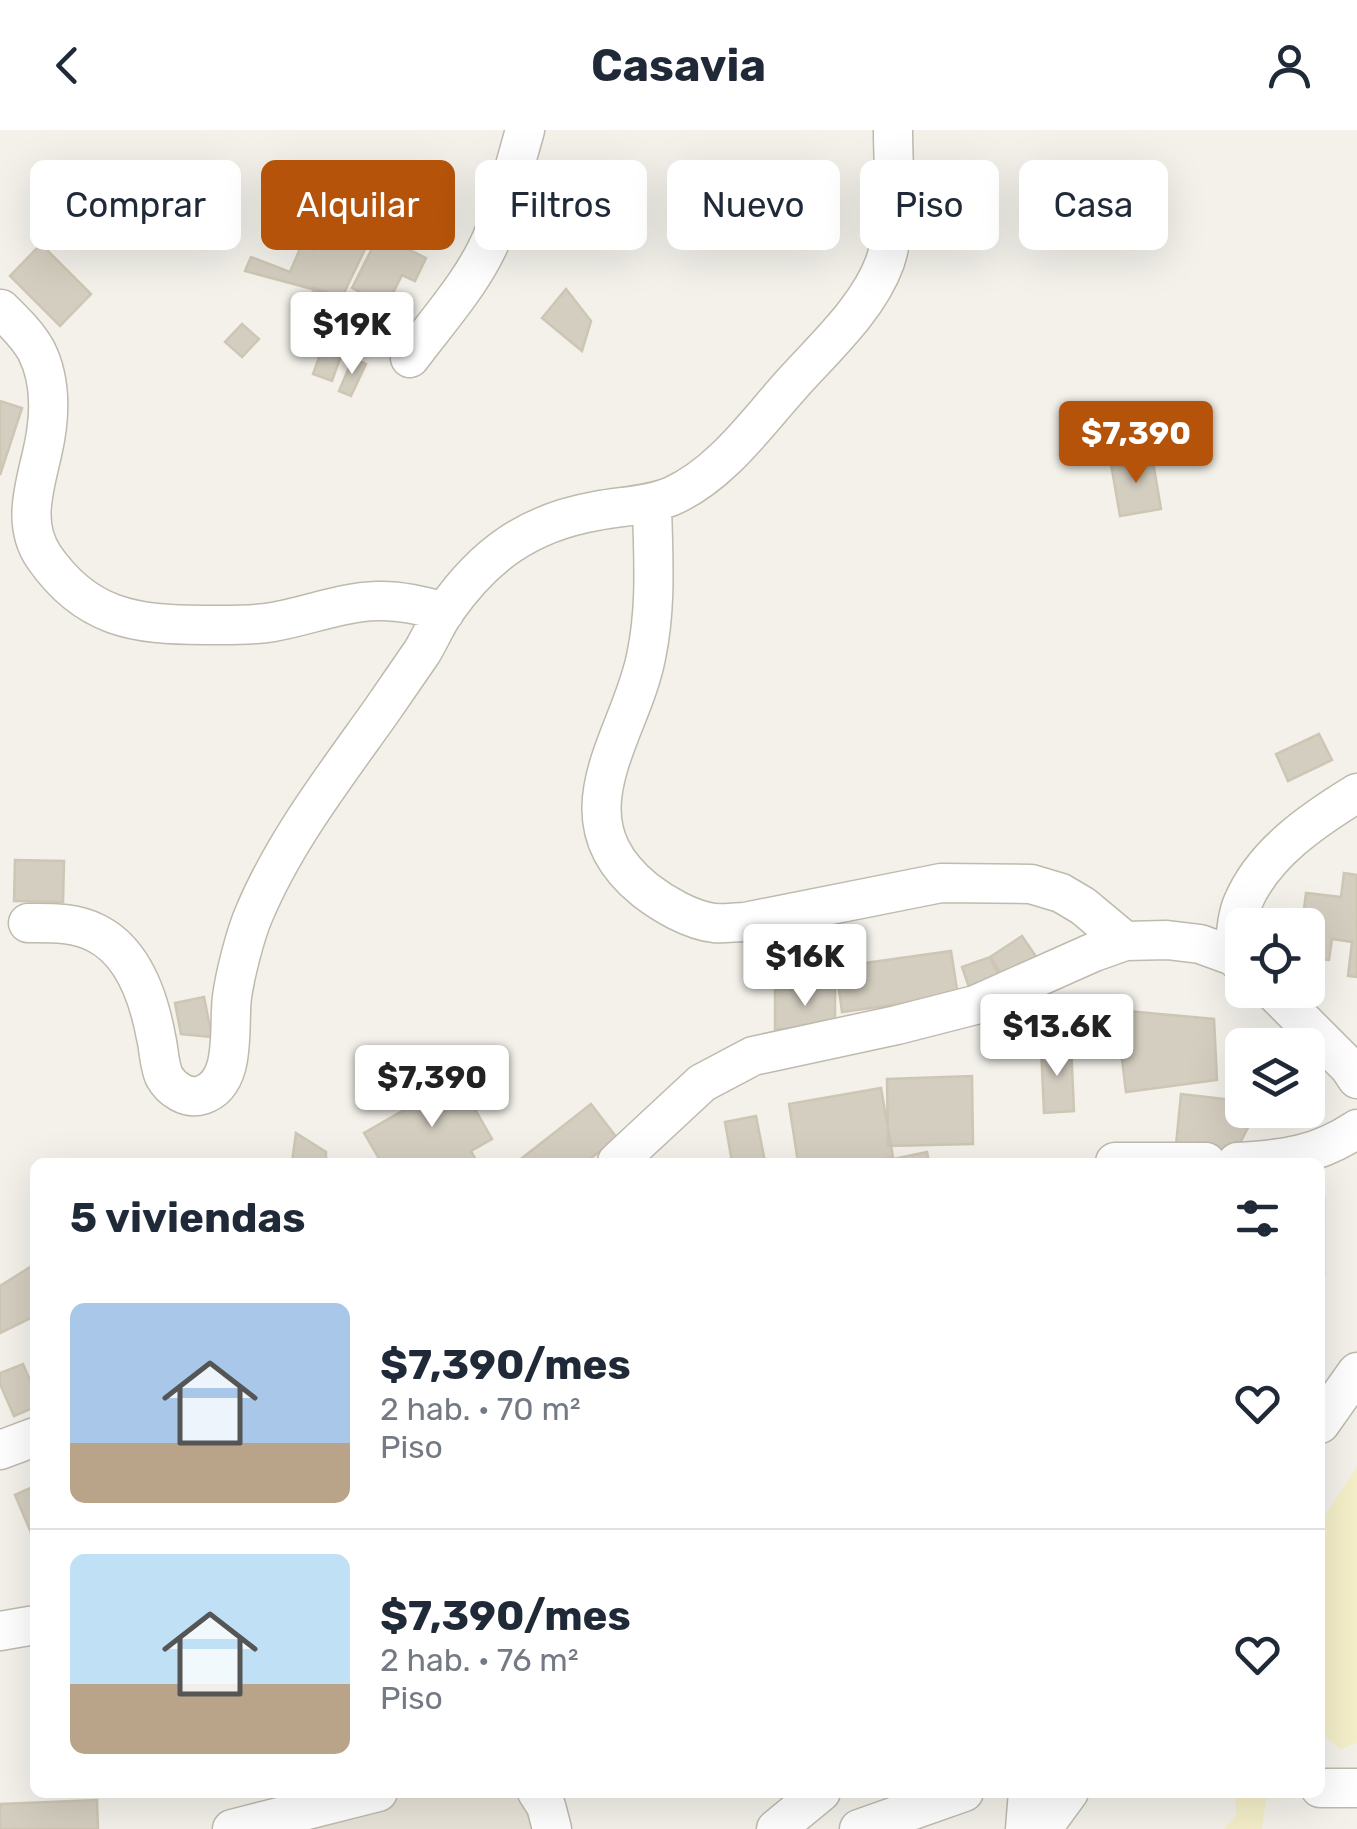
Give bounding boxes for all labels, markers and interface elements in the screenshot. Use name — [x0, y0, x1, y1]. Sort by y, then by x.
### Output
icon: back — [40, 38, 95, 93]
icon: person — [1262, 38, 1317, 93]
text: Casavia — [591, 39, 766, 92]
chip: Comprar — [30, 160, 241, 250]
chip: Alquilar — [261, 160, 455, 250]
chip: Filtros — [475, 160, 647, 250]
chip: Nuevo — [667, 160, 840, 250]
chip: Piso — [860, 160, 999, 250]
chip: Casa — [1019, 160, 1168, 250]
pin: $19K — [293, 292, 411, 377]
text: $19K — [312, 305, 392, 343]
pin: $7,390 — [1055, 401, 1217, 486]
text: $7,390 — [1081, 414, 1191, 452]
map controls — [1225, 908, 1325, 1128]
button: locate — [1225, 908, 1325, 1008]
pin: $16K — [746, 924, 864, 1009]
text: $16K — [765, 937, 845, 975]
pin: $13.6K — [976, 994, 1138, 1079]
text: $13.6K — [1002, 1007, 1112, 1045]
button: layers — [1225, 1028, 1325, 1128]
pin: $7,390 — [351, 1045, 513, 1130]
text: $7,390 — [377, 1058, 487, 1096]
icon: filters — [1230, 1191, 1285, 1246]
text: 5 viviendas — [70, 1193, 306, 1243]
text: $7,390/mes — [380, 1340, 631, 1390]
icon: home — [150, 1343, 270, 1463]
icon: heart — [1230, 1376, 1285, 1431]
text: 2 hab. · 70 m² — [380, 1390, 581, 1428]
text: Piso — [380, 1428, 443, 1466]
text: $7,390/mes — [380, 1591, 631, 1641]
icon: home — [150, 1594, 270, 1714]
icon: heart — [1230, 1627, 1285, 1682]
text: 2 hab. · 76 m² — [380, 1641, 579, 1679]
text: Piso — [380, 1679, 443, 1717]

